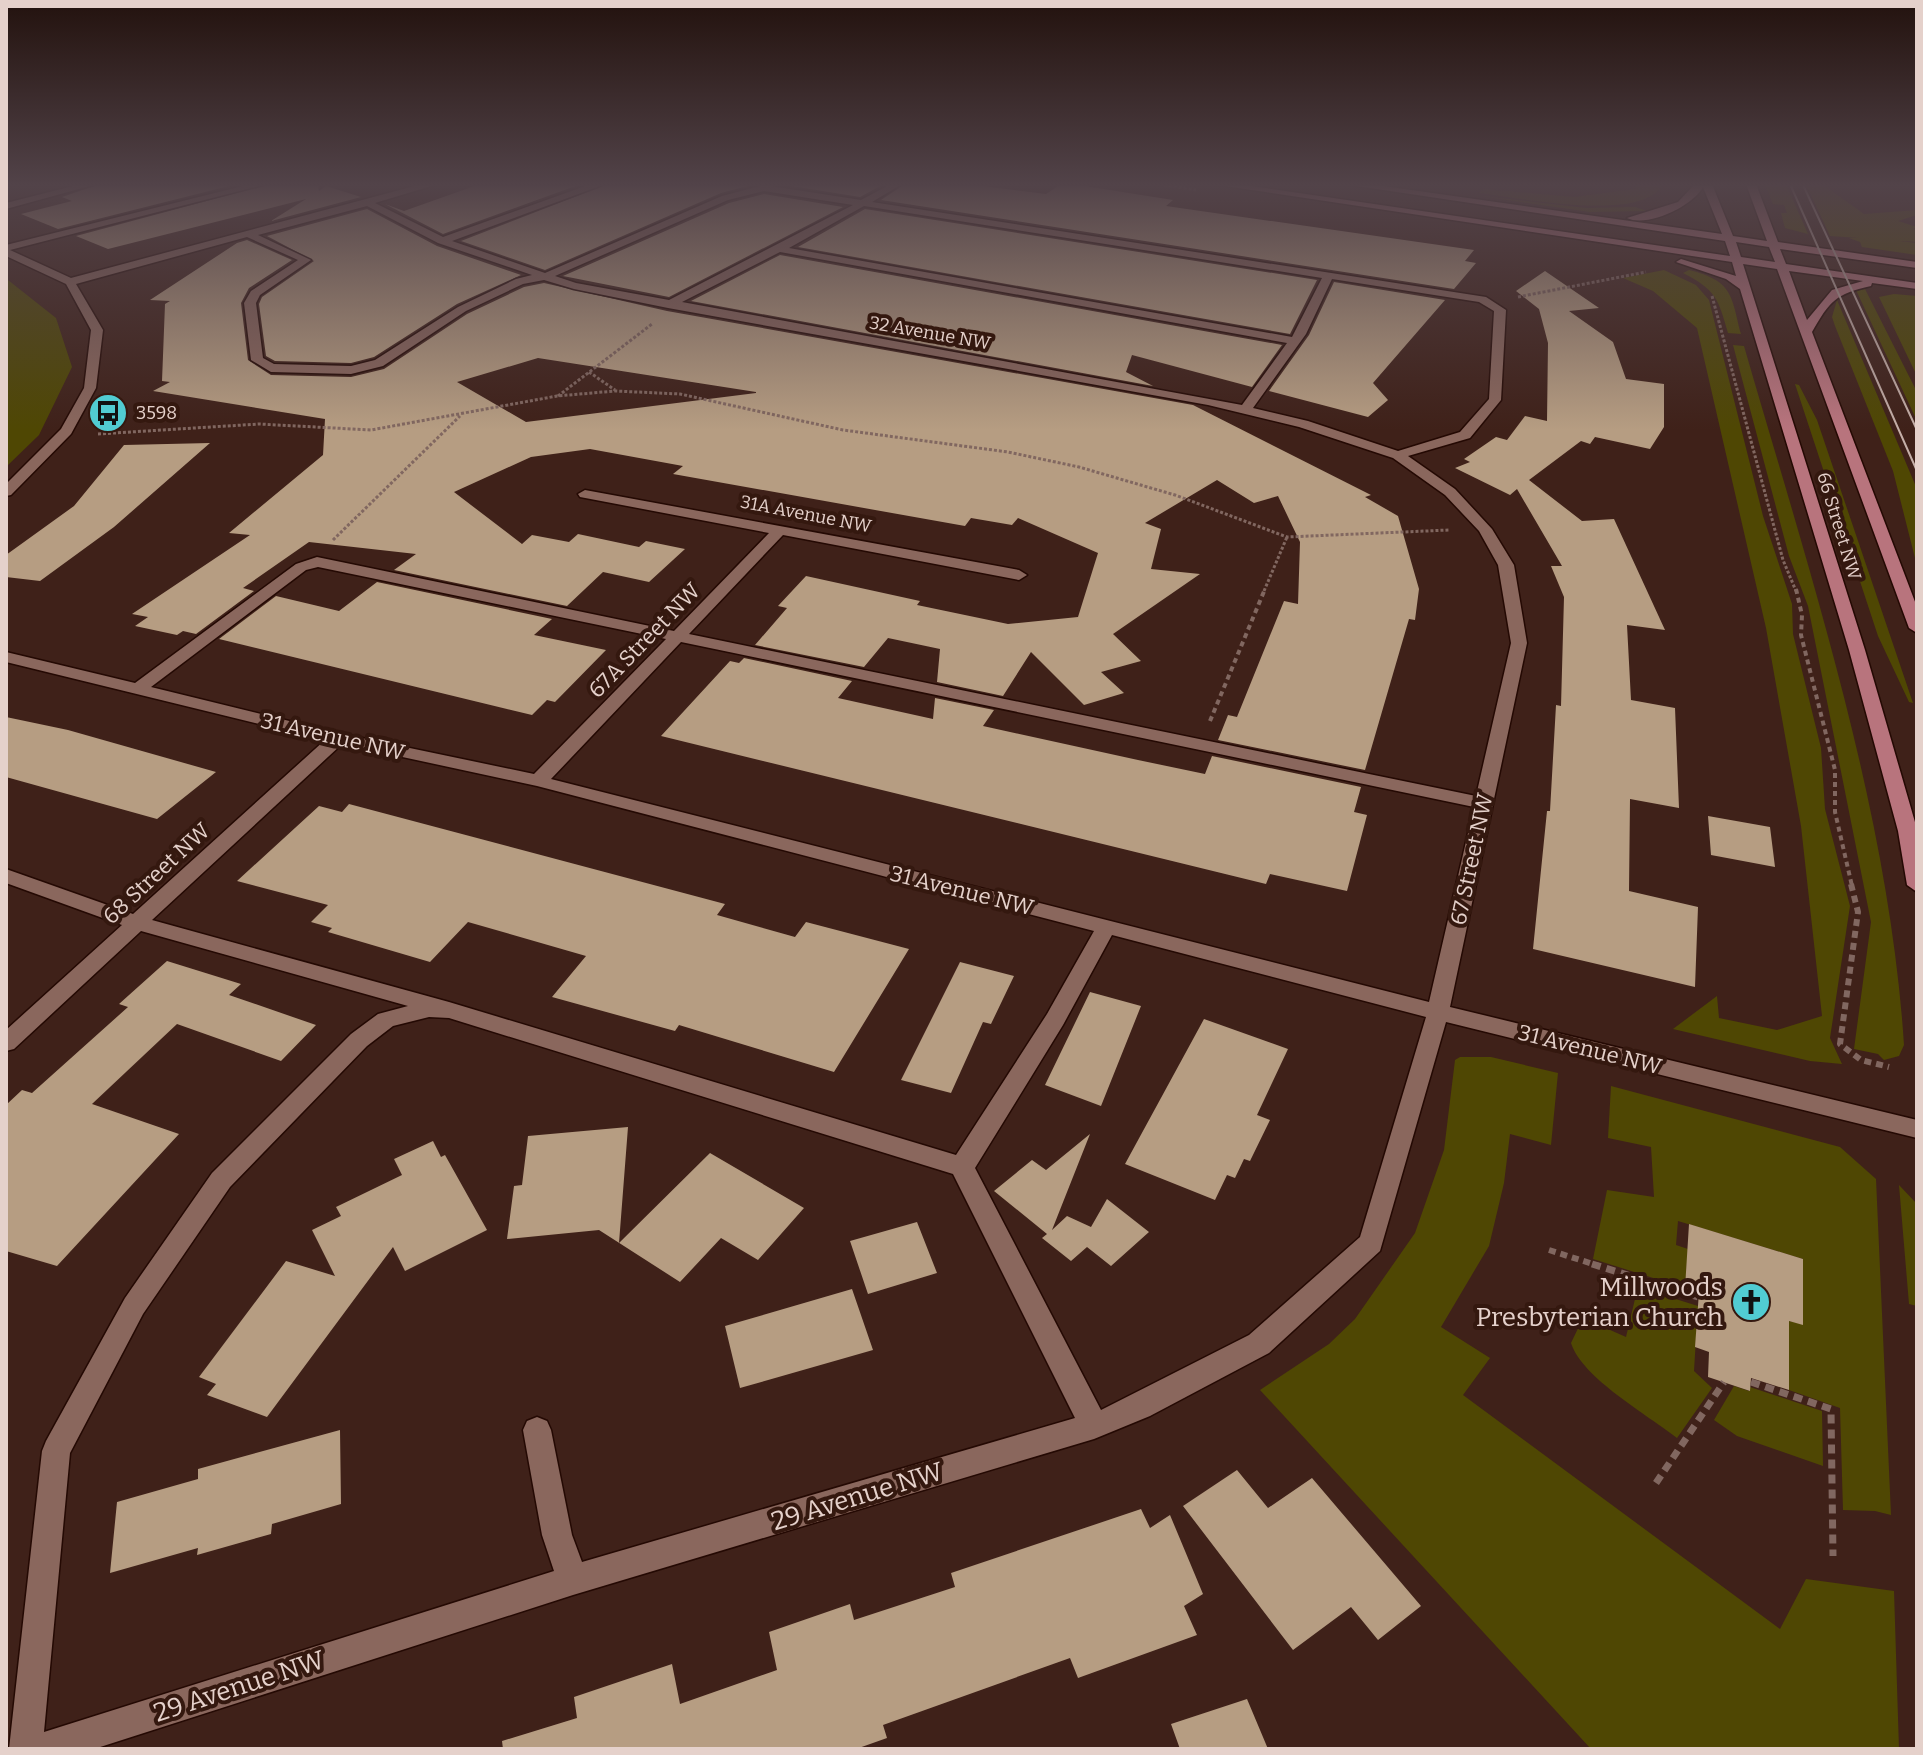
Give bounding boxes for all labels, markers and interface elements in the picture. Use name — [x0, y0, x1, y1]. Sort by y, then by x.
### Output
street label: 32 Avenue NW — [868, 312, 993, 355]
bus stop icon: 3598 — [87, 392, 129, 434]
place label: 3598 — [136, 402, 177, 424]
street label: 66 Street NW — [1812, 470, 1866, 583]
street label: 31A Avenue NW — [739, 491, 874, 538]
street label: 67A Street NW — [583, 577, 706, 704]
street label: 31 Avenue NW — [258, 707, 408, 766]
street label: 67 Street NW — [1444, 790, 1499, 927]
street label: 68 Street NW — [97, 817, 216, 930]
street label: 31 Avenue NW — [887, 860, 1037, 921]
street label: 31 Avenue NW — [1515, 1019, 1665, 1080]
place label: Millwoods Presbyterian Church — [1476, 1272, 1723, 1333]
church icon: Millwoods Presbyterian Church — [1730, 1281, 1772, 1323]
street label: 29 Avenue NW — [768, 1456, 947, 1537]
street label: 29 Avenue NW — [150, 1644, 329, 1729]

